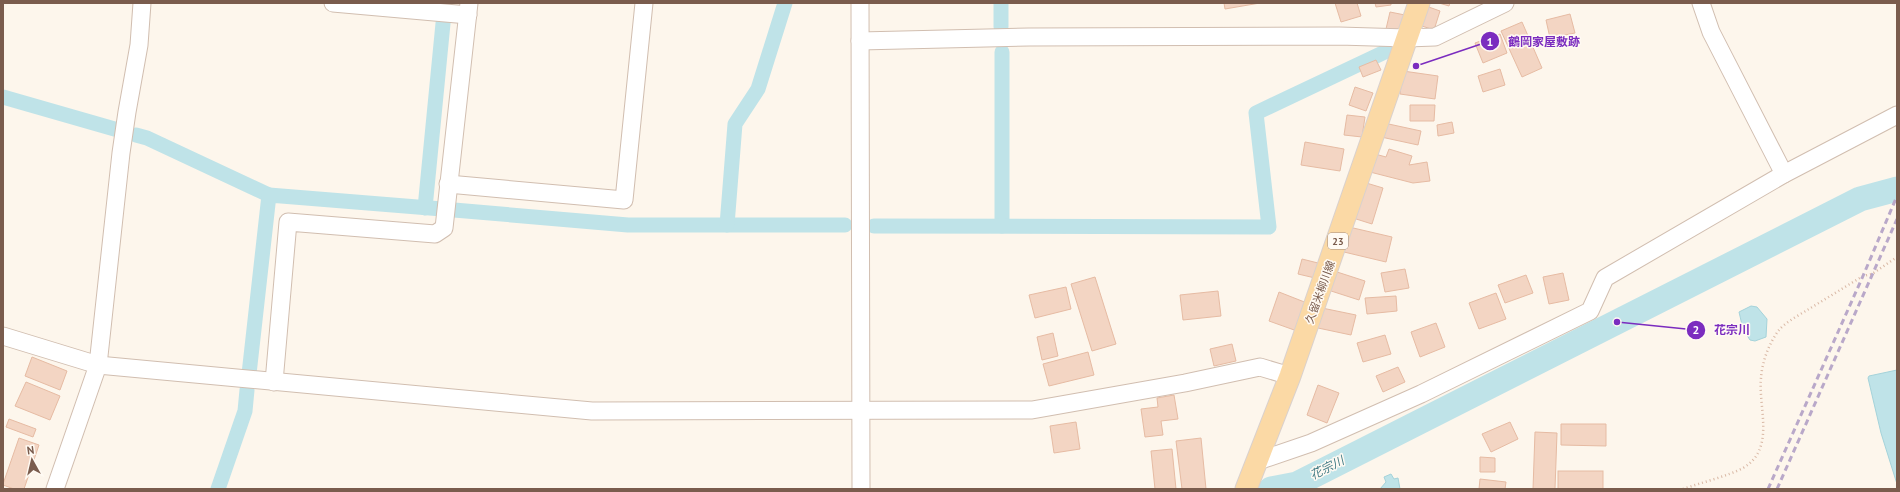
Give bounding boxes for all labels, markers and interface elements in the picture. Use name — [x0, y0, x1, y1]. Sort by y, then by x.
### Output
callout: 鶴岡家屋敷跡 — [1480, 29, 1588, 53]
text: 1 — [1487, 34, 1493, 49]
text: 鶴岡家屋敷跡 — [1508, 34, 1580, 49]
road number: 23 — [1328, 233, 1348, 249]
street label: 久留米柳川線 — [1302, 259, 1338, 325]
callout: 花宗川 — [1686, 318, 1758, 342]
text: 2 — [1693, 322, 1699, 337]
text: 花宗川 — [1714, 322, 1750, 337]
north arrow — [12, 440, 52, 480]
text: N — [26, 443, 35, 458]
water label: 花宗川 — [1307, 452, 1348, 482]

